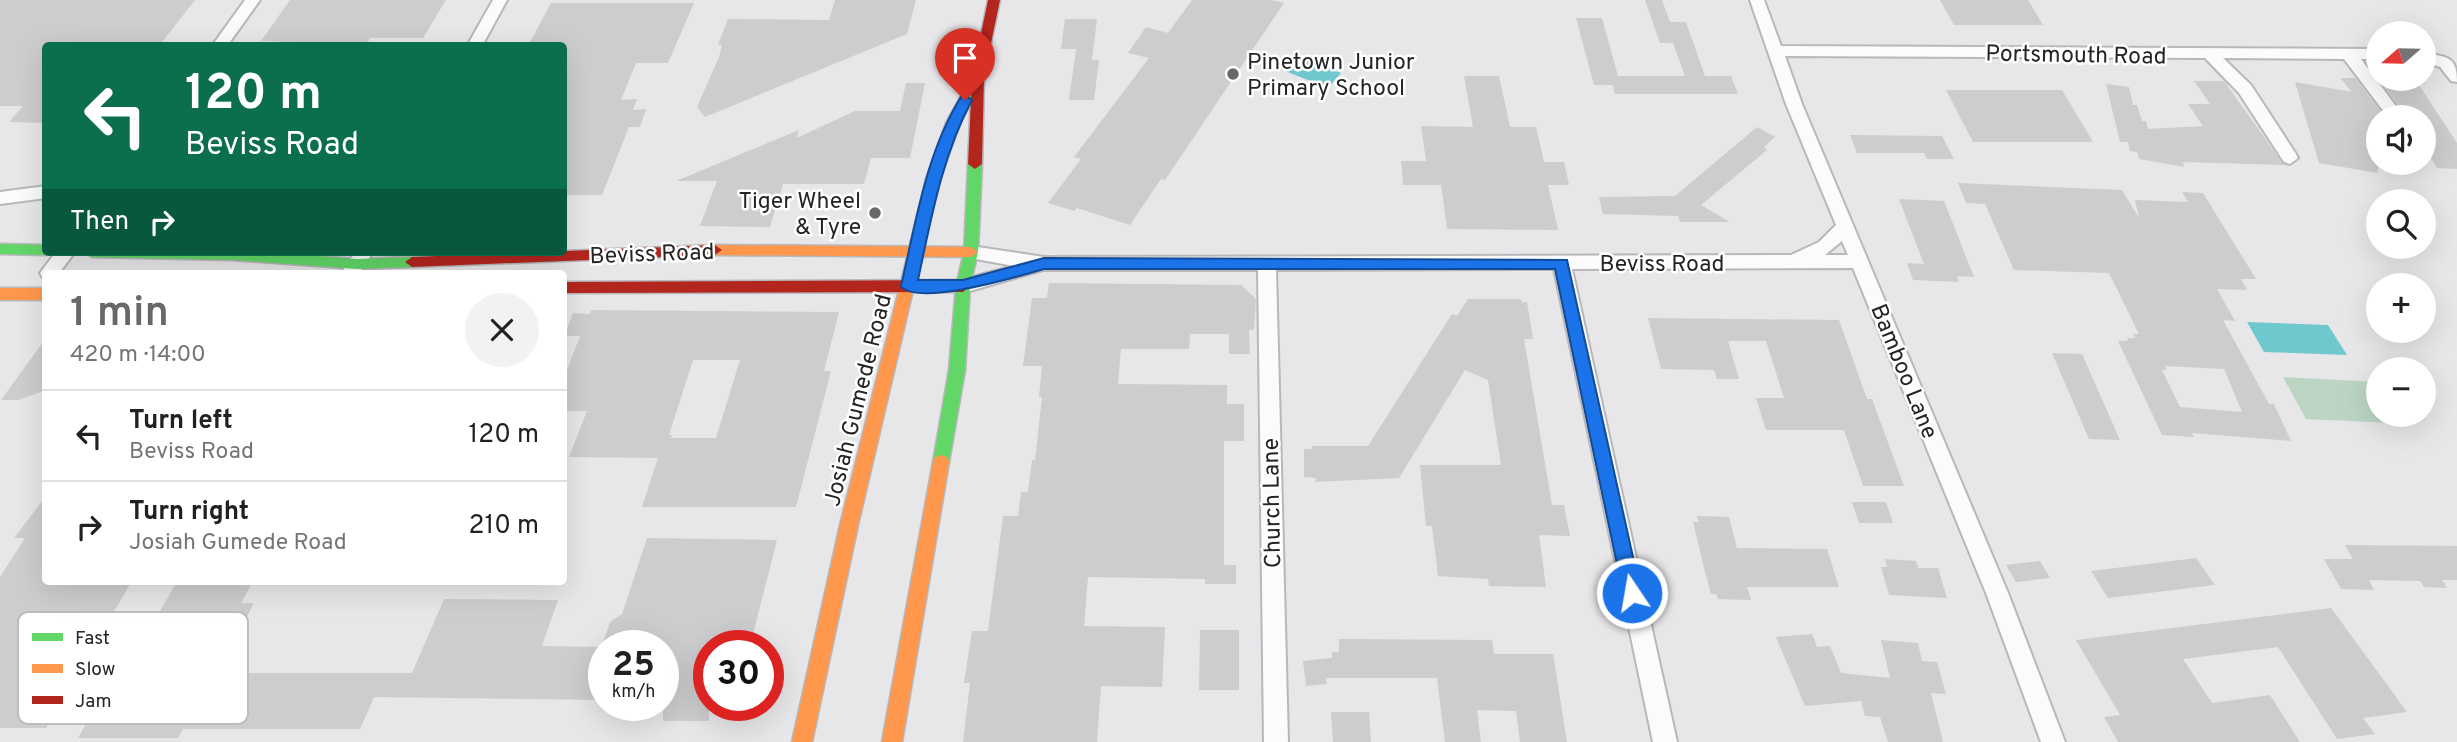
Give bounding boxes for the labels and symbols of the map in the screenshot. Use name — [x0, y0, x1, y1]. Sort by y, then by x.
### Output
north arrow — [2366, 21, 2436, 91]
pin — [935, 28, 995, 100]
street label: Portsmouth Road — [1985, 40, 2167, 73]
place label: Pinetown Junior Primary School — [1247, 49, 1415, 104]
marker: Pinetown Junior Primary School — [1225, 66, 1241, 82]
place label: Tiger Wheel & Tyre — [739, 188, 861, 243]
marker: Tiger Wheel & Tyre — [867, 205, 883, 221]
street label: Beviss Road — [589, 239, 715, 272]
street label: Beviss Road — [1599, 251, 1725, 280]
street label: Josiah Gumede Road — [819, 291, 900, 510]
street label: Bamboo Lane — [1862, 300, 1943, 444]
street label: Church Lane — [1258, 438, 1289, 568]
position arrow — [1595, 556, 1669, 630]
legend — [18, 612, 248, 724]
text: Fast — [75, 627, 110, 651]
speed limit sign: 30 — [693, 630, 784, 721]
text: Slow — [75, 658, 115, 682]
text: Jam — [75, 690, 112, 714]

